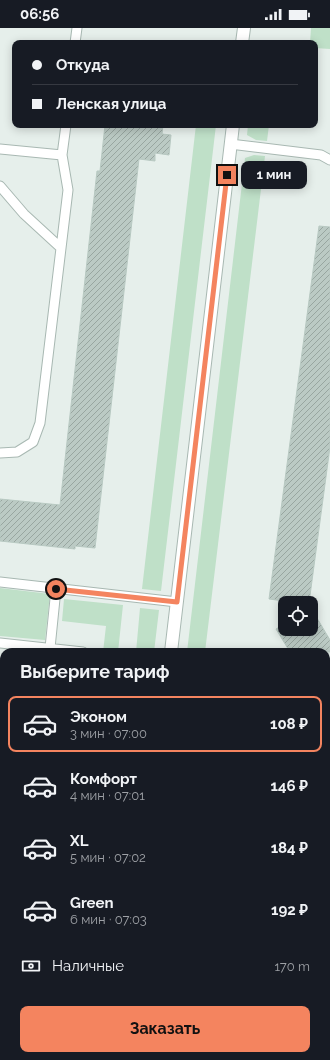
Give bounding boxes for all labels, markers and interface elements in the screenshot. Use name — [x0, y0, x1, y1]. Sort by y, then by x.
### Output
text: 06:56 — [20, 5, 59, 23]
text: Откуда — [56, 56, 110, 74]
text: Ленская улица — [56, 95, 166, 113]
callout: 1 мин — [241, 161, 307, 189]
route end — [218, 166, 236, 184]
text: 1 мин — [257, 167, 291, 182]
route start — [47, 580, 65, 598]
map controls — [278, 596, 318, 636]
button: locate — [278, 596, 318, 636]
text: Выберите тариф — [20, 661, 170, 682]
icon: car — [22, 706, 58, 742]
text: Эконом — [70, 708, 127, 726]
text: 108 ₽ — [270, 715, 308, 733]
text: 3 мин · 07:00 — [70, 726, 147, 741]
icon: car — [22, 768, 58, 804]
text: Комфорт — [70, 770, 137, 788]
text: 146 ₽ — [271, 777, 308, 795]
text: 4 мин · 07:01 — [70, 788, 145, 803]
icon: car — [22, 830, 58, 866]
text: XL — [70, 832, 88, 850]
text: 184 ₽ — [271, 839, 308, 857]
text: 5 мин · 07:02 — [70, 850, 146, 865]
icon: car — [22, 892, 58, 928]
text: Green — [70, 894, 114, 912]
text: 192 ₽ — [271, 901, 308, 919]
text: 6 мин · 07:03 — [70, 912, 147, 927]
icon: cash — [20, 955, 42, 977]
text: Наличные — [52, 957, 124, 975]
text: 170 m — [274, 959, 310, 974]
button: Заказать — [20, 1006, 310, 1052]

